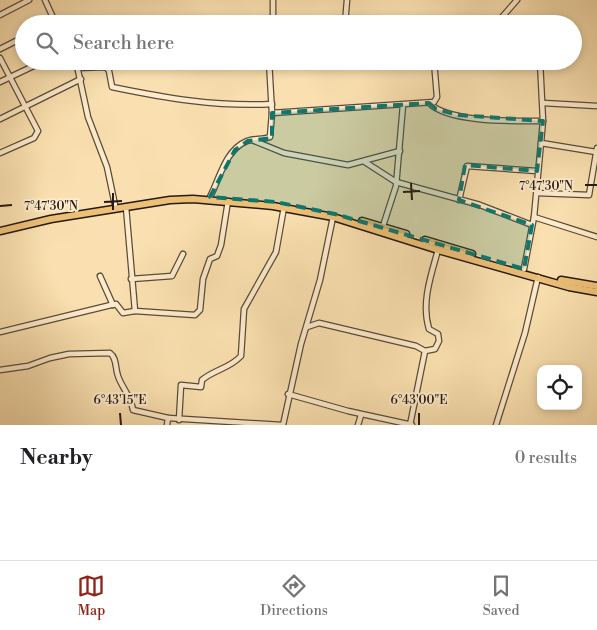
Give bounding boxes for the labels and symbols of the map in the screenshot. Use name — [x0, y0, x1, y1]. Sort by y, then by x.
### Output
text: 7°47'30"N — [519, 179, 573, 194]
text: 7°47'30"N — [24, 199, 78, 214]
text: 6°43'15"E — [94, 393, 146, 408]
text: 6°43'00"E — [390, 393, 448, 408]

